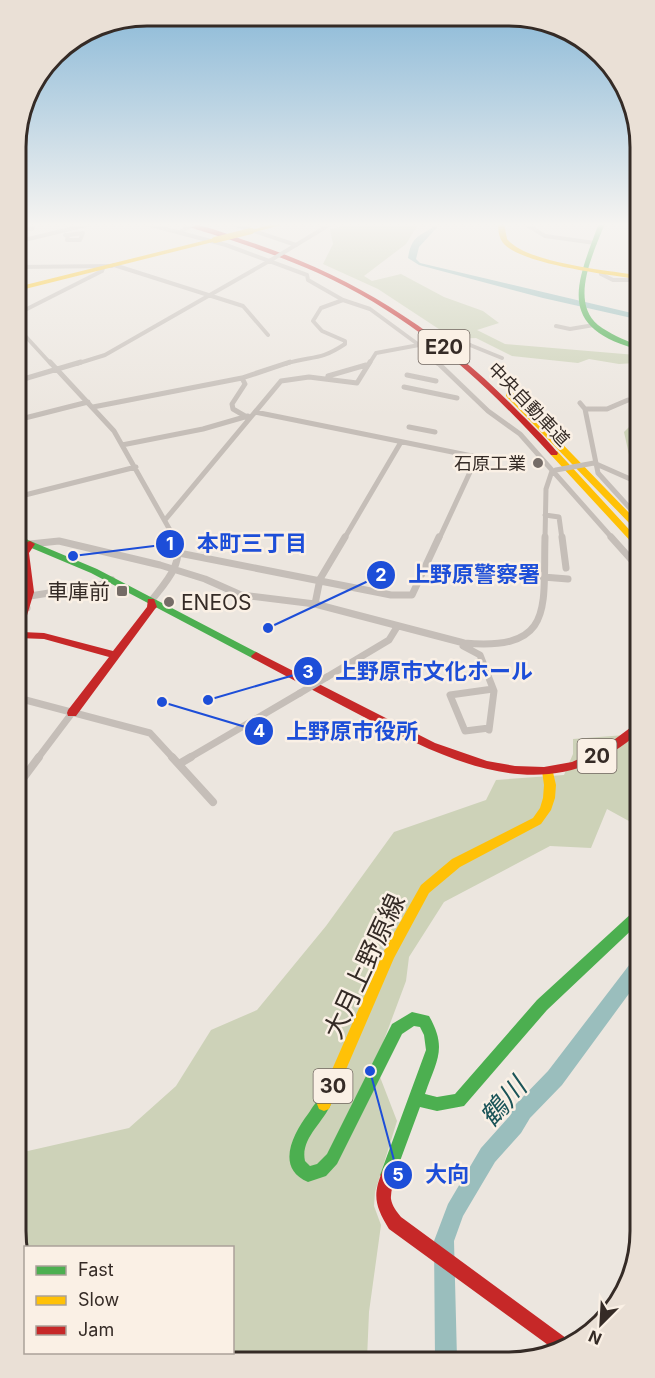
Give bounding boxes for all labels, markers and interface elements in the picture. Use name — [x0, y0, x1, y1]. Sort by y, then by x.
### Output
road number: E20 — [418, 330, 470, 364]
street label: 中央自動車道 — [484, 358, 574, 450]
place label: 石原工業 — [454, 453, 526, 474]
marker: 石原工業 — [531, 456, 545, 470]
callout: 本町三丁目 — [155, 524, 319, 564]
text: 本町三丁目 — [197, 530, 307, 556]
text: 1 — [166, 533, 174, 554]
callout: 上野原警察署 — [366, 555, 552, 595]
text: 上野原警察署 — [408, 561, 540, 587]
text: 2 — [375, 564, 387, 585]
place label: 車庫前 — [47, 579, 110, 604]
marker: 車庫前 — [115, 584, 129, 598]
place label: ENEOS — [181, 590, 252, 615]
marker: ENEOS — [162, 595, 176, 609]
callout: 上野原市文化ホール — [293, 651, 545, 691]
text: 上野原市文化ホール — [335, 658, 533, 684]
text: 3 — [302, 661, 314, 682]
callout: 上野原市役所 — [244, 711, 430, 751]
text: 上野原市役所 — [286, 718, 418, 744]
text: 4 — [253, 720, 265, 741]
road number: 20 — [578, 739, 616, 773]
street label: 大月上野原線 — [317, 889, 411, 1043]
road number: 30 — [314, 1069, 352, 1103]
water label: 鶴川 — [473, 1069, 535, 1133]
callout: 大向 — [383, 1155, 481, 1195]
text: 大向 — [425, 1161, 469, 1187]
text: 5 — [392, 1164, 404, 1185]
legend — [24, 1246, 234, 1354]
text: Fast — [78, 1259, 114, 1280]
text: Slow — [78, 1289, 119, 1310]
north arrow — [571, 1294, 631, 1354]
text: Jam — [78, 1319, 114, 1340]
text: N — [585, 1326, 605, 1349]

